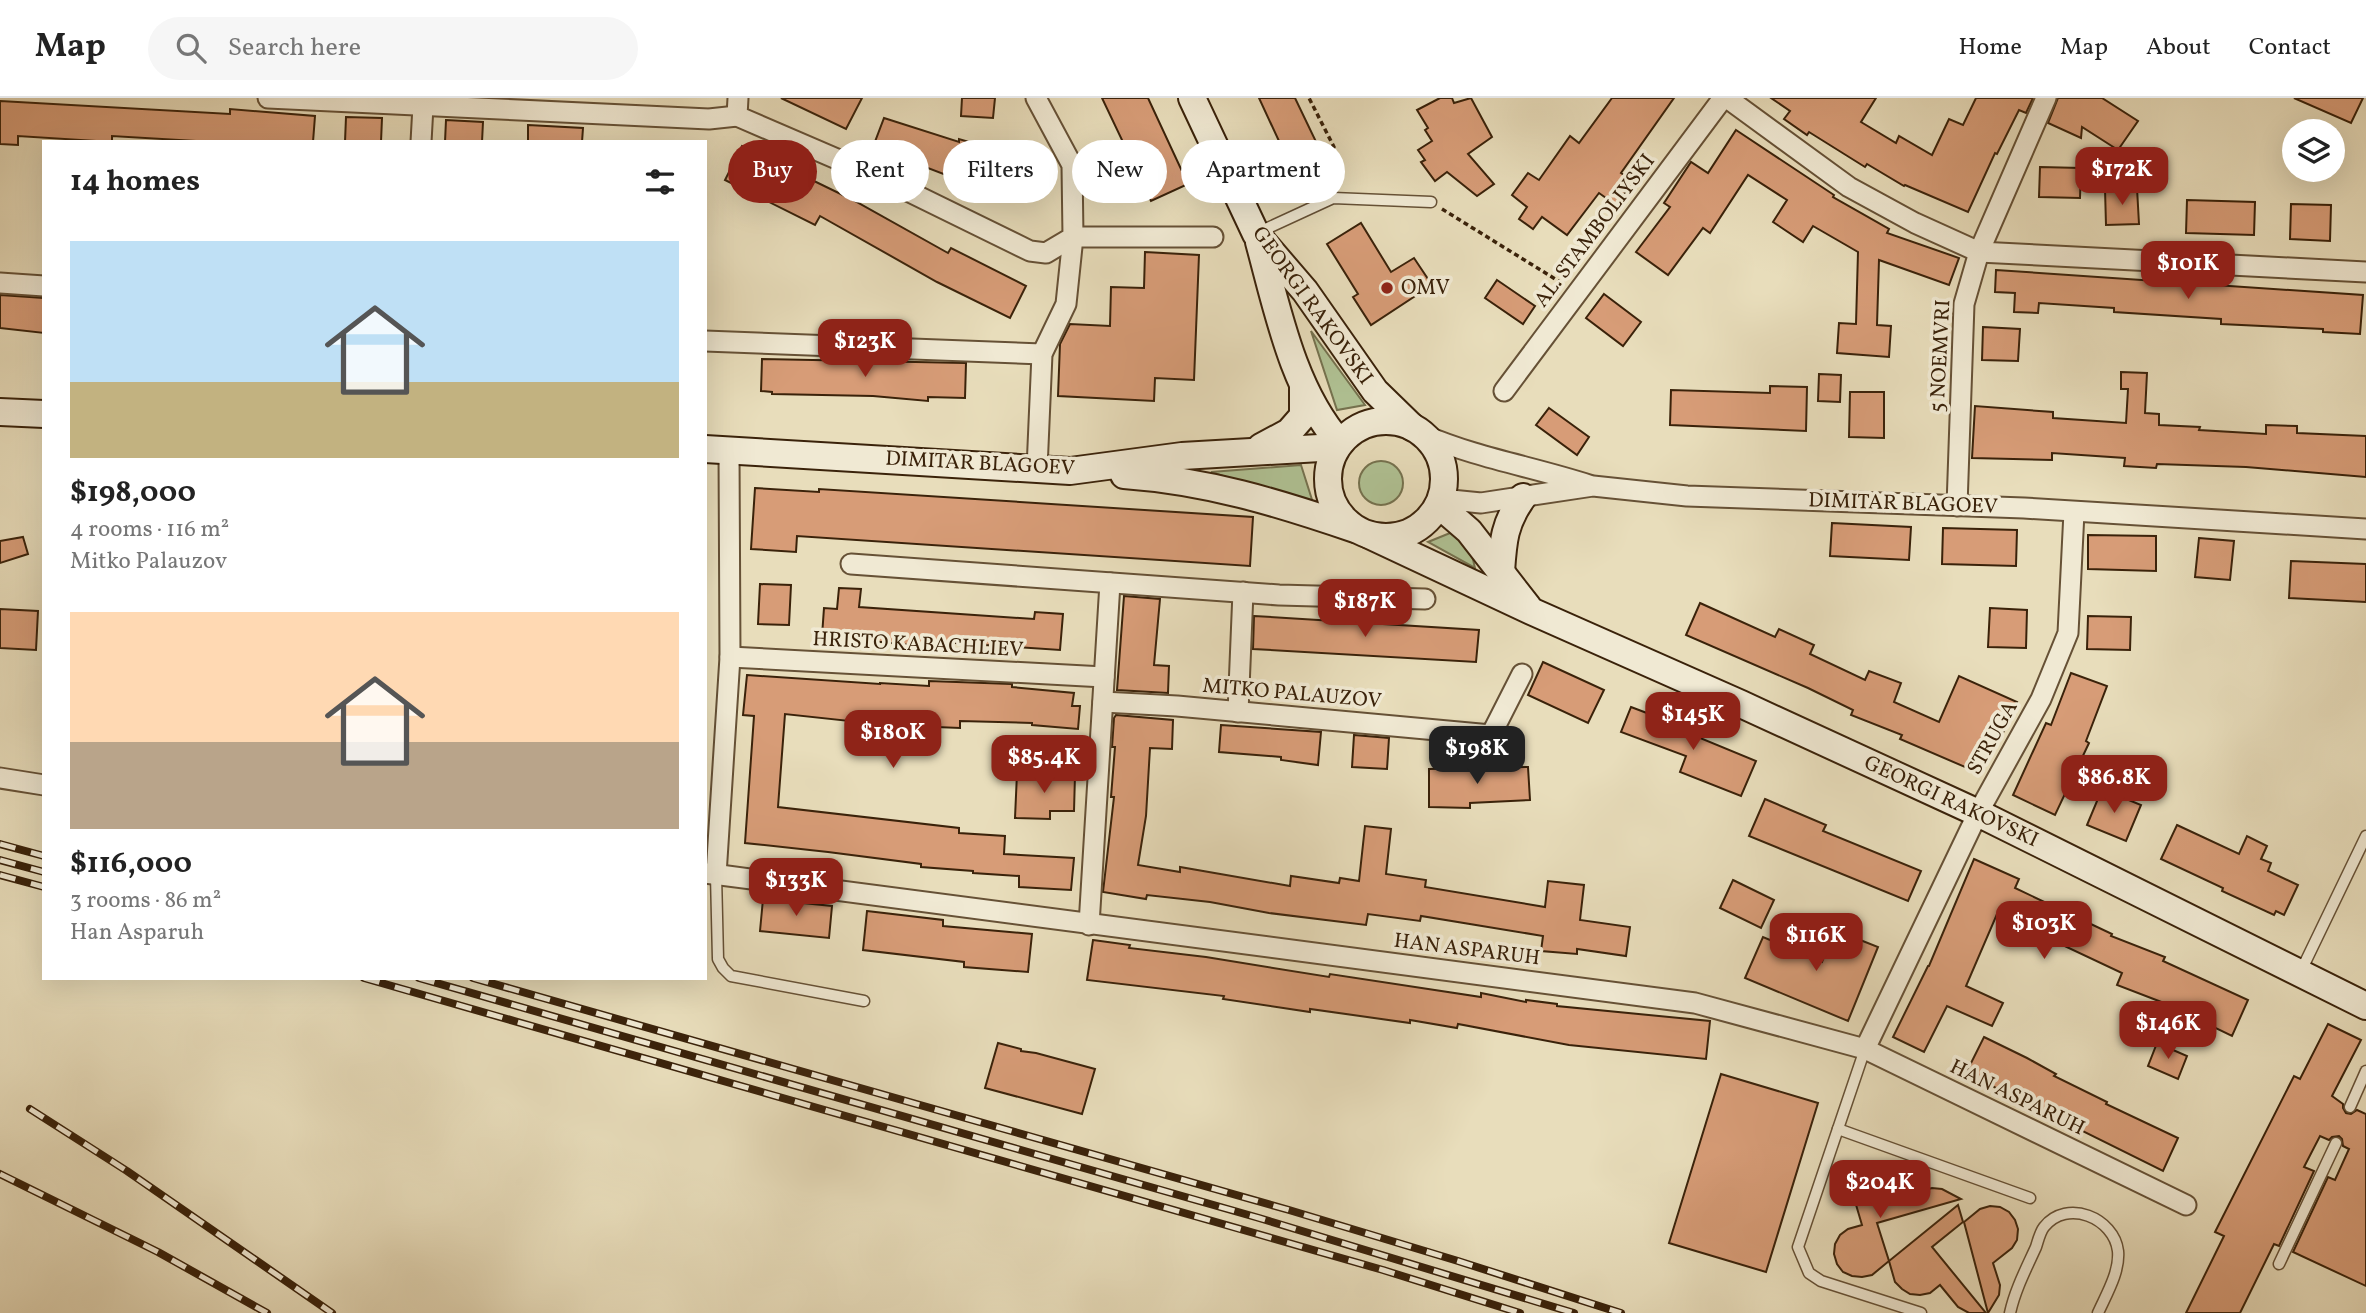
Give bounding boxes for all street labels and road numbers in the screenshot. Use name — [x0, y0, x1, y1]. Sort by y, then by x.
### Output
street label: AL. STAMBOLIYSKI — [1528, 148, 1662, 314]
street label: GEORGI RAKOVSKI — [1245, 221, 1379, 391]
street label: 5 NOEMVRI — [1924, 299, 1958, 413]
street label: DIMITAR BLAGOEV — [884, 445, 1076, 483]
street label: DIMITAR BLAGOEV — [1808, 486, 1998, 522]
street label: HRISTO KABACHLIEV — [812, 625, 1024, 665]
street label: MITKO PALAUZOV — [1201, 672, 1383, 716]
street label: STRUGA — [1961, 696, 2025, 780]
street label: GEORGI RAKOVSKI — [1859, 749, 2043, 855]
street label: HAN ASPARUH — [1392, 927, 1542, 973]
street label: HAN ASPARUH — [1945, 1053, 2089, 1143]

